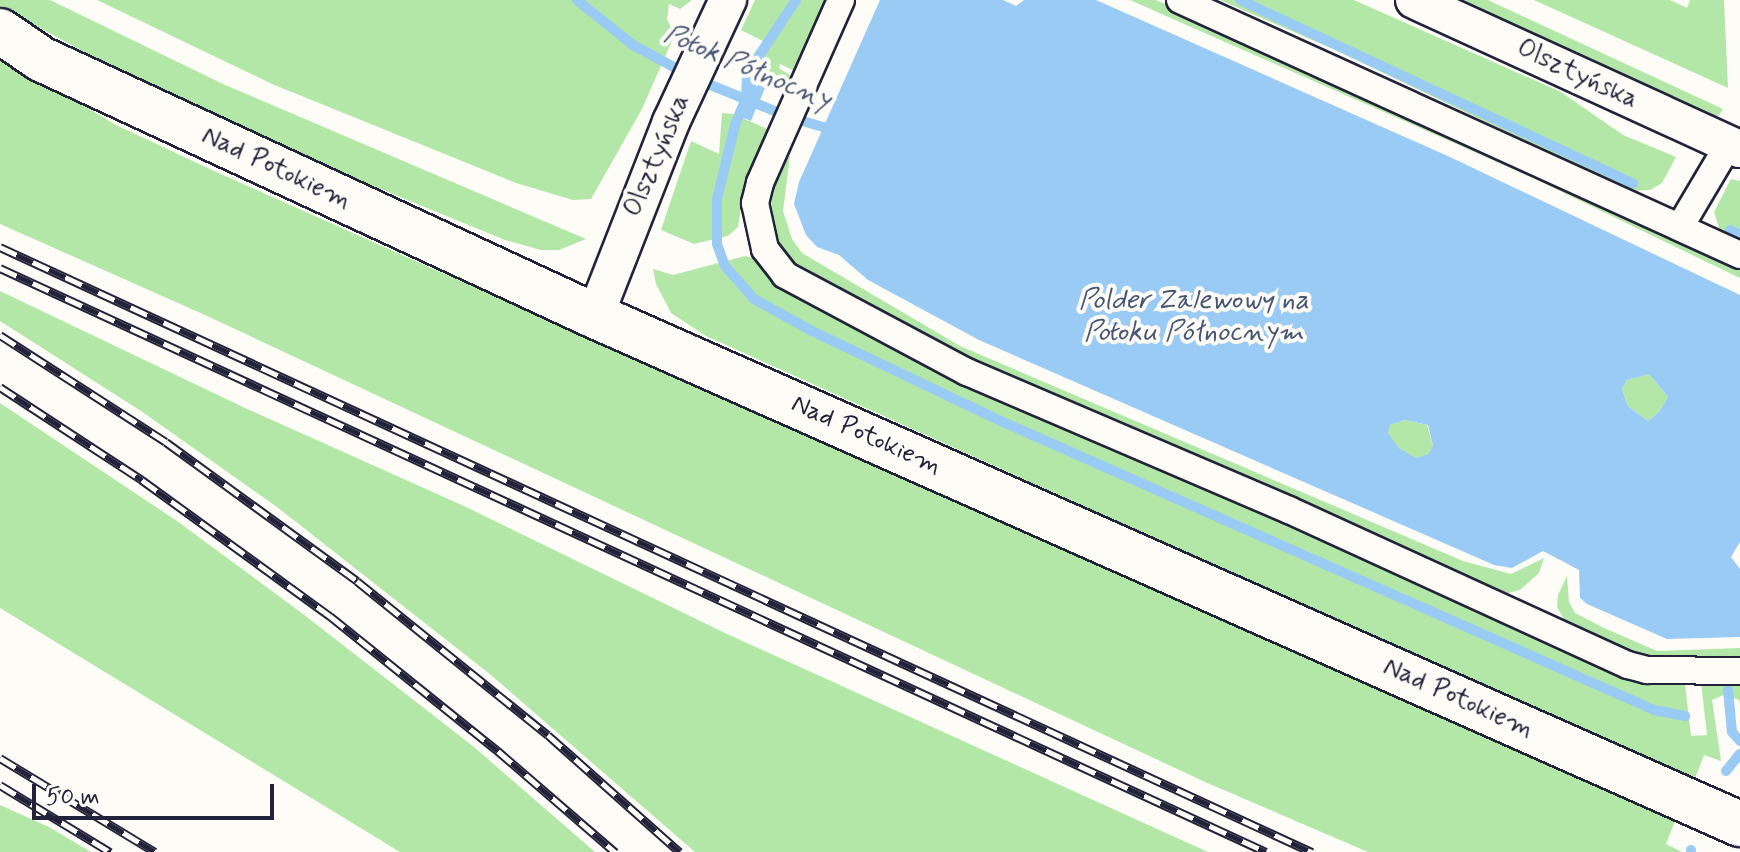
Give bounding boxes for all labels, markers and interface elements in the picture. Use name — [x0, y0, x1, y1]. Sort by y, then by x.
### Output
water label: Potok Północny — [659, 18, 835, 118]
street label: Olsztyńska — [1512, 33, 1642, 117]
street label: Olsztyńska — [618, 90, 698, 222]
street label: Nad Potokiem — [204, 124, 348, 214]
water label: Polder Zalewowy na Potoku Północnym — [1075, 284, 1313, 350]
street label: Nad Potokiem — [794, 392, 938, 480]
street label: Nad Potokiem — [1386, 655, 1530, 743]
scale bar — [36, 768, 278, 818]
text: 50 m — [46, 782, 100, 813]

